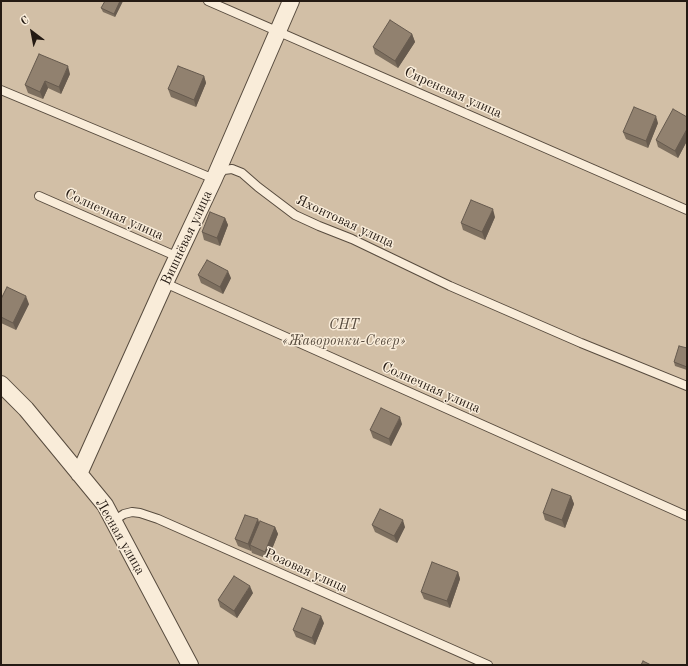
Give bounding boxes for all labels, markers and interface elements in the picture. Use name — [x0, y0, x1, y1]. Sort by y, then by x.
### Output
north arrow — [12, 12, 52, 52]
text: С — [19, 15, 31, 28]
street label: Сиреневая улица — [401, 64, 505, 122]
street label: Солнечная улица — [62, 186, 166, 244]
street label: Вишнёвая улица — [158, 188, 216, 288]
street label: Яхонтовая улица — [293, 192, 397, 252]
park label: СНТ «Жаворонки-Север» — [282, 317, 406, 350]
street label: Солнечная улица — [379, 359, 483, 417]
street label: Лесная улица — [91, 496, 149, 578]
street label: Розовая улица — [262, 545, 350, 597]

